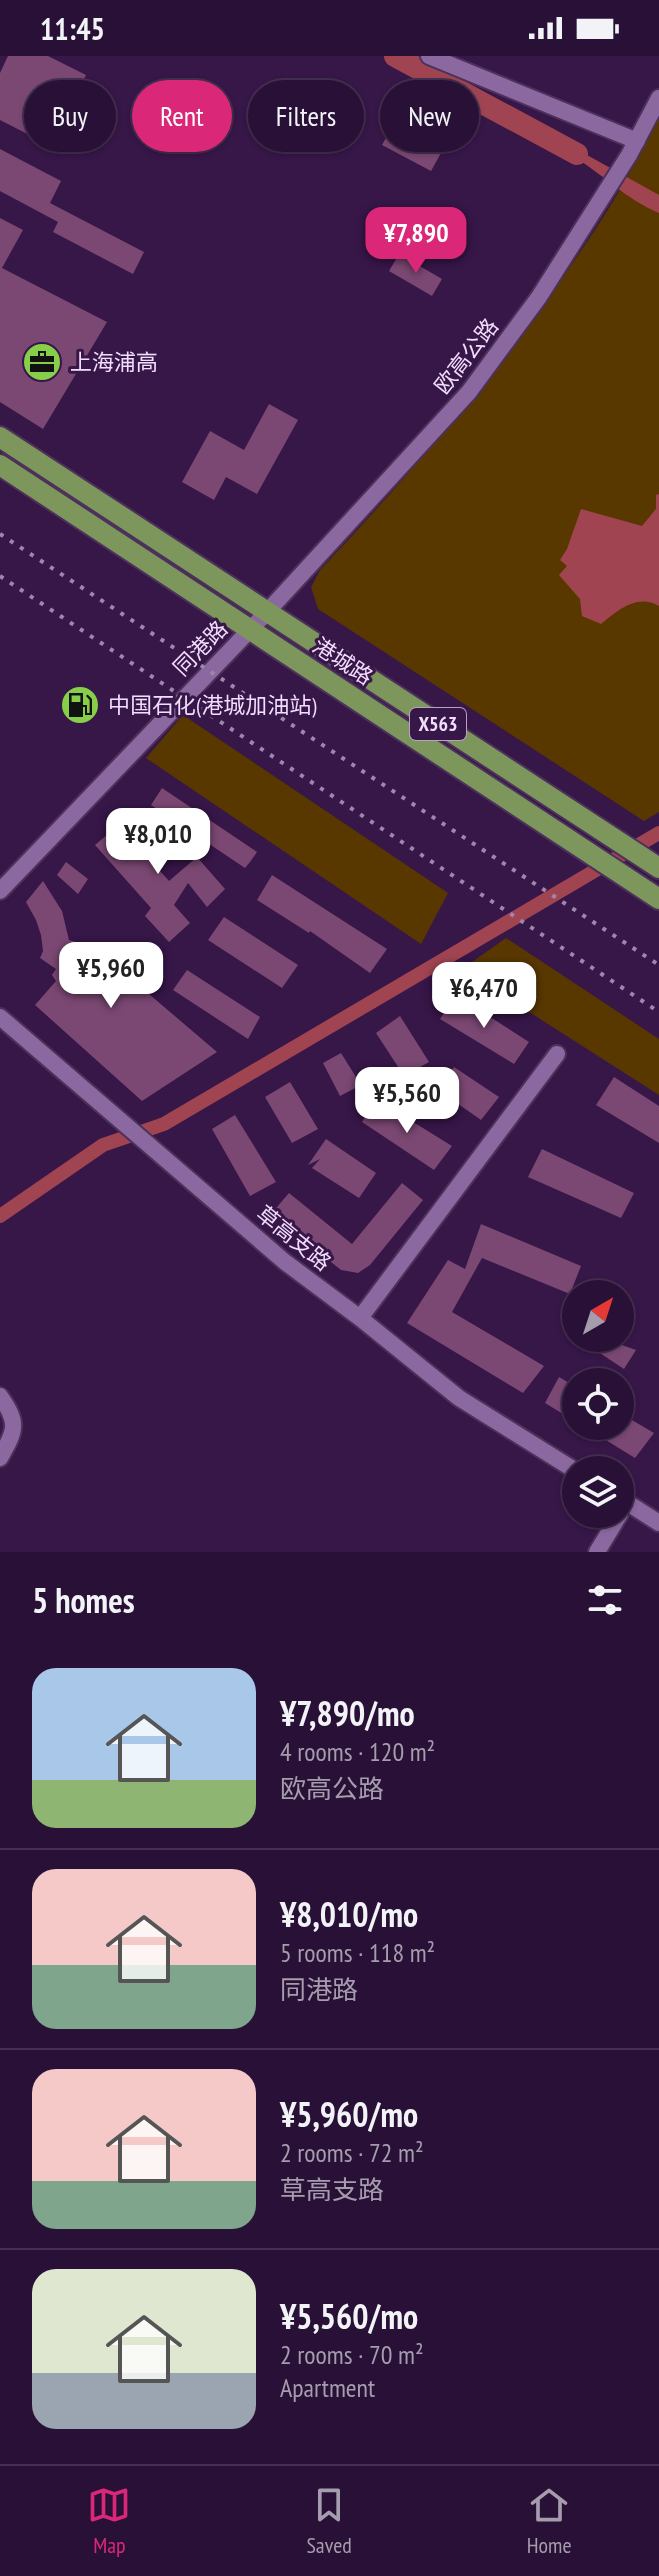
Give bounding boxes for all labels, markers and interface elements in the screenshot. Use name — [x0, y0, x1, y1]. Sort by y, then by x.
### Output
text: 11:45 — [40, 9, 105, 48]
chip: Buy — [24, 80, 116, 152]
chip: Rent — [132, 80, 232, 152]
chip: Filters — [248, 80, 364, 152]
chip: New — [380, 80, 479, 152]
pin: ¥7,890 — [351, 207, 481, 275]
text: ¥7,890 — [383, 216, 449, 249]
street label: 欧高公路 — [428, 313, 504, 399]
office icon: 上海浦高 — [21, 341, 63, 383]
place label: 上海浦高 — [70, 348, 158, 376]
street label: 同港路 — [167, 615, 233, 681]
street label: 港城路 — [308, 631, 378, 691]
fuel station icon: 中国石化(港城加油站) — [59, 684, 101, 726]
place label: 中国石化(港城加油站) — [108, 691, 317, 719]
road number: X563 — [410, 708, 466, 740]
pin: ¥8,010 — [93, 808, 223, 876]
text: ¥8,010 — [124, 817, 192, 850]
pin: ¥5,960 — [46, 942, 176, 1010]
text: ¥5,960 — [77, 951, 145, 984]
pin: ¥6,470 — [419, 962, 549, 1030]
text: ¥6,470 — [450, 971, 518, 1004]
pin: ¥5,560 — [342, 1067, 472, 1135]
text: ¥5,560 — [373, 1076, 441, 1109]
street label: 草高支路 — [251, 1199, 337, 1277]
north arrow — [562, 1280, 634, 1352]
map controls — [562, 1280, 634, 1528]
button: locate — [562, 1368, 634, 1440]
button: layers — [562, 1456, 634, 1528]
text: 5 homes — [32, 1578, 135, 1622]
icon: filters — [583, 1578, 627, 1622]
text: ¥7,890/mo — [280, 1691, 415, 1735]
icon: home — [96, 1700, 192, 1796]
text: 4 rooms · 120 m² — [280, 1735, 435, 1768]
text: 欧高公路 — [280, 1772, 384, 1805]
text: ¥8,010/mo — [280, 1892, 418, 1936]
icon: home — [96, 1901, 192, 1997]
text: 5 rooms · 118 m² — [280, 1936, 435, 1969]
text: 同港路 — [280, 1973, 358, 2006]
text: ¥5,960/mo — [280, 2092, 418, 2136]
icon: home — [96, 2101, 192, 2197]
text: 2 rooms · 72 m² — [280, 2136, 424, 2169]
text: 草高支路 — [280, 2173, 384, 2206]
text: ¥5,560/mo — [280, 2294, 418, 2338]
icon: home — [96, 2301, 192, 2397]
text: 2 rooms · 70 m² — [280, 2338, 424, 2371]
text: Apartment — [280, 2371, 375, 2404]
tab: Map — [87, 2483, 131, 2559]
tab: Saved — [306, 2483, 352, 2559]
tab: Home — [527, 2483, 572, 2559]

